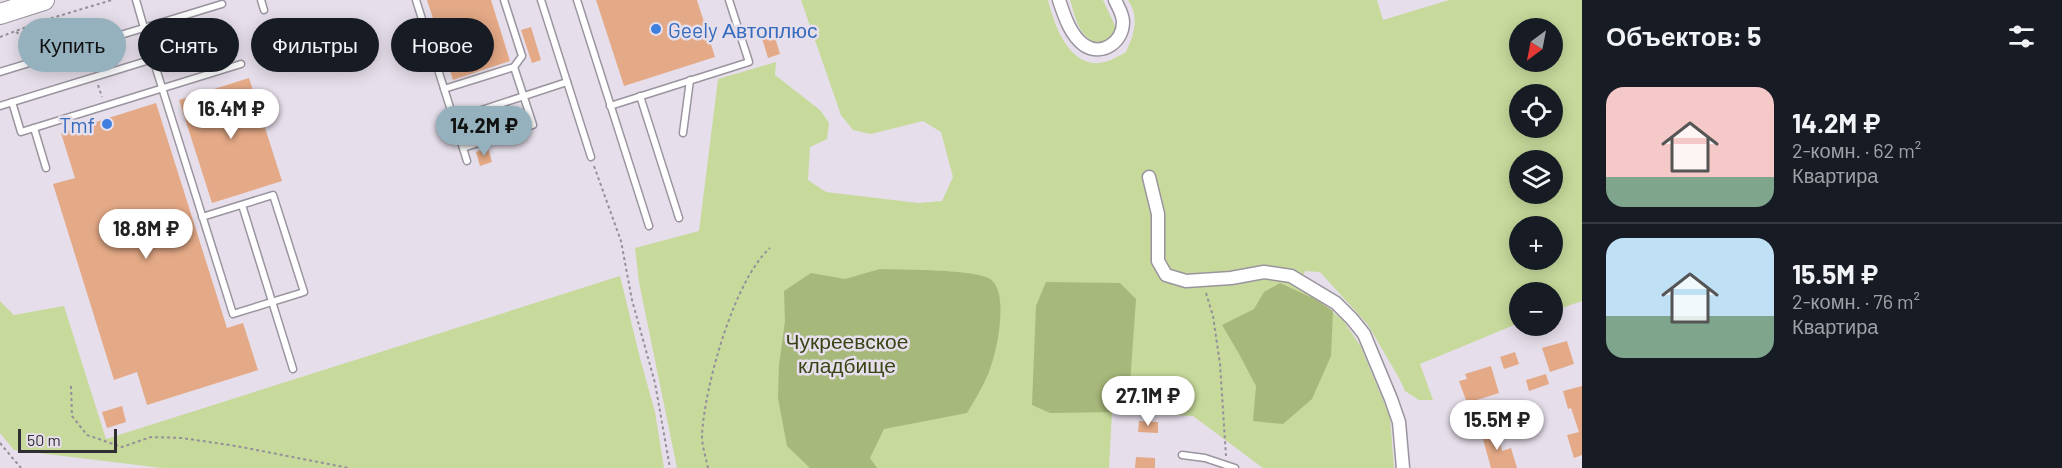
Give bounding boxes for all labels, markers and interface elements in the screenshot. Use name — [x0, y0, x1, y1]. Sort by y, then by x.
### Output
place label: Geely Автоплюс — [668, 17, 818, 42]
chip: Купить — [18, 18, 126, 72]
chip: Снять — [138, 18, 239, 72]
chip: Фильтры — [251, 18, 379, 72]
chip: Новое — [391, 18, 494, 72]
north arrow — [1509, 18, 1563, 72]
map controls — [1509, 18, 1563, 336]
text: Объектов: 5 — [1606, 20, 1761, 51]
icon: filters — [2005, 20, 2038, 53]
marker: Geely Автоплюс — [649, 22, 663, 36]
button: locate — [1509, 84, 1563, 138]
pin: 16.4M ₽ — [176, 89, 286, 140]
text: 16.4M ₽ — [197, 96, 265, 120]
pin: 14.2M ₽ — [429, 106, 539, 157]
text: 14.2M ₽ — [1792, 107, 1881, 138]
icon: home — [1654, 111, 1726, 183]
place label: Tmf — [59, 112, 95, 137]
text: 14.2M ₽ — [450, 113, 518, 137]
marker: Tmf — [100, 117, 114, 131]
text: 2-комн. · 62 m² — [1792, 138, 1921, 162]
button: layers — [1509, 150, 1563, 204]
text: Квартира — [1792, 163, 1878, 187]
pin: 18.8M ₽ — [91, 209, 201, 260]
text: 18.8M ₽ — [113, 216, 179, 240]
button: + — [1509, 216, 1563, 270]
text: 15.5M ₽ — [1792, 258, 1878, 289]
icon: home — [1654, 262, 1726, 334]
button: − — [1509, 282, 1563, 336]
text: 2-комн. · 76 m² — [1792, 289, 1920, 313]
text: Квартира — [1792, 314, 1878, 338]
park label: Чукреевское кладбище — [786, 328, 908, 377]
pin: 27.1M ₽ — [1093, 376, 1203, 427]
text: 27.1M ₽ — [1116, 383, 1180, 407]
pin: 15.5M ₽ — [1442, 400, 1552, 451]
text: 15.5M ₽ — [1464, 407, 1530, 431]
scale bar — [18, 426, 117, 454]
text: 50 m — [27, 430, 61, 449]

